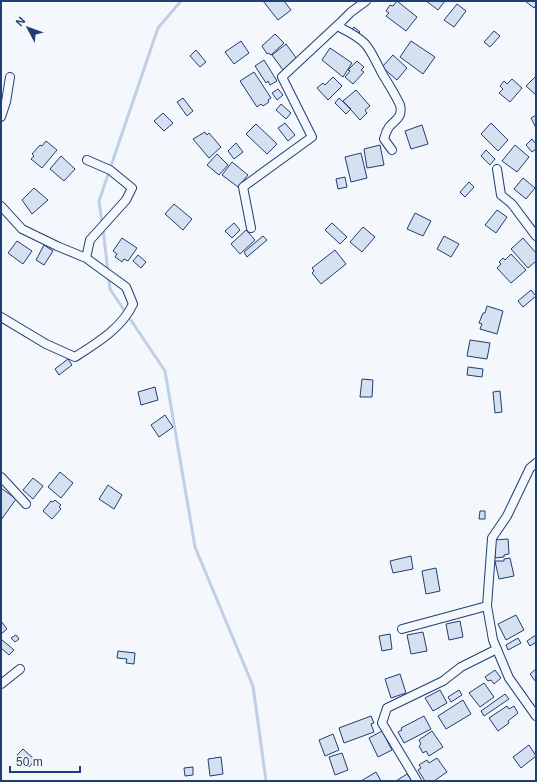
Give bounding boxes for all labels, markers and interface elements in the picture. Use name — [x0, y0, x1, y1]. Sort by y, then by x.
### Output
north arrow — [8, 8, 48, 48]
text: N — [13, 14, 28, 28]
scale bar — [10, 748, 80, 774]
text: 50 m — [16, 755, 43, 769]

